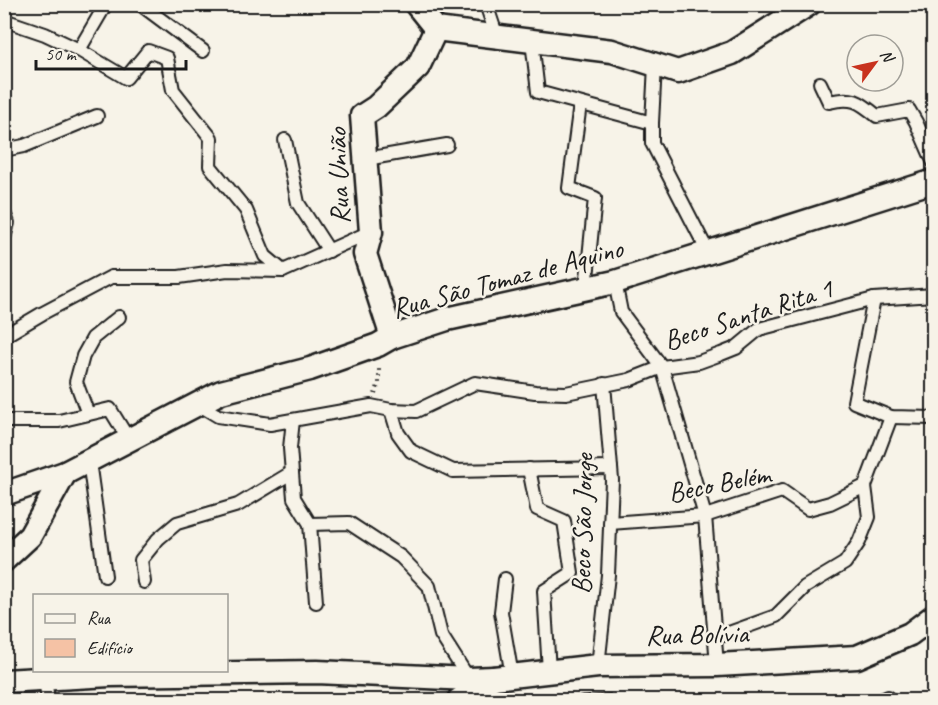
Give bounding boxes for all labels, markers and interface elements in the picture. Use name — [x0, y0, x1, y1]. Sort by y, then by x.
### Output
scale bar — [36, 33, 186, 71]
north arrow — [845, 33, 905, 93]
text: 50 m — [45, 43, 78, 65]
text: N — [876, 46, 900, 68]
street label: Rua União — [319, 125, 357, 225]
street label: Rua São Tomaz de Aquino — [388, 230, 628, 326]
street label: Beco Santa Rita 1 — [659, 270, 838, 358]
street label: Beco São Jorge — [563, 452, 601, 594]
street label: Beco Belém — [665, 456, 775, 510]
legend — [33, 594, 228, 672]
text: Rua — [87, 607, 112, 629]
street label: Rua Bolívia — [645, 616, 750, 652]
text: Edifício — [87, 637, 133, 659]

